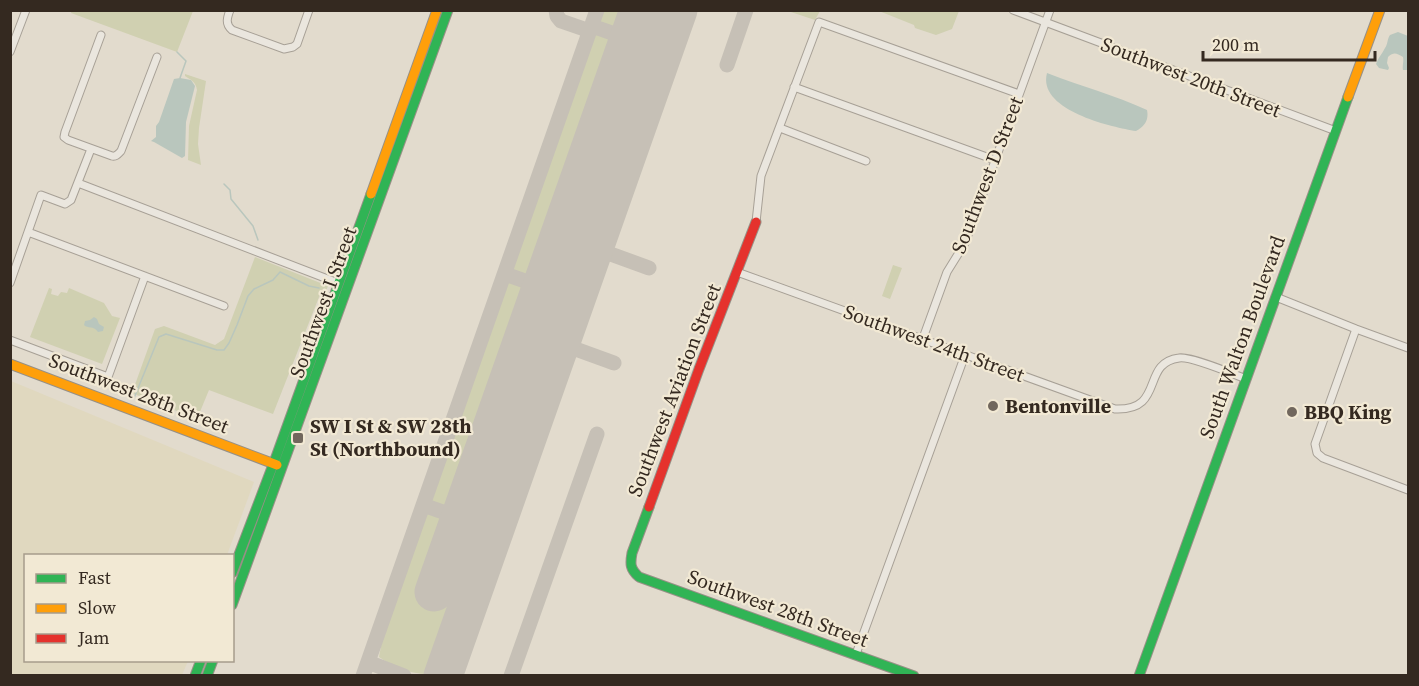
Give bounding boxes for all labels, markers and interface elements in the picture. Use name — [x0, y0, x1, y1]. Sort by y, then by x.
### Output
scale bar — [1203, 24, 1376, 62]
street label: Southwest 20th Street — [1097, 30, 1285, 124]
text: 200 m — [1212, 32, 1259, 57]
street label: Southwest D Street — [944, 92, 1030, 258]
street label: Southwest I Street — [283, 222, 364, 382]
street label: South Walton Boulevard — [1192, 231, 1292, 442]
street label: Southwest Aviation Street — [620, 279, 728, 500]
street label: Southwest 24th Street — [840, 297, 1029, 389]
street label: Southwest 28th Street — [45, 346, 233, 440]
place label: Bentonville — [1005, 392, 1111, 420]
place label: BBQ King — [1304, 398, 1392, 426]
marker: Bentonville — [986, 399, 1000, 413]
marker: BBQ King — [1285, 405, 1299, 419]
place label: SW I St & SW 28th St (Northbound) — [310, 412, 471, 463]
marker: SW I St & SW 28th St (Northbound) — [291, 431, 305, 445]
legend — [24, 554, 234, 662]
street label: Southwest 28th Street — [684, 562, 873, 654]
text: Fast — [78, 565, 111, 590]
text: Slow — [78, 595, 116, 620]
text: Jam — [77, 625, 110, 650]

